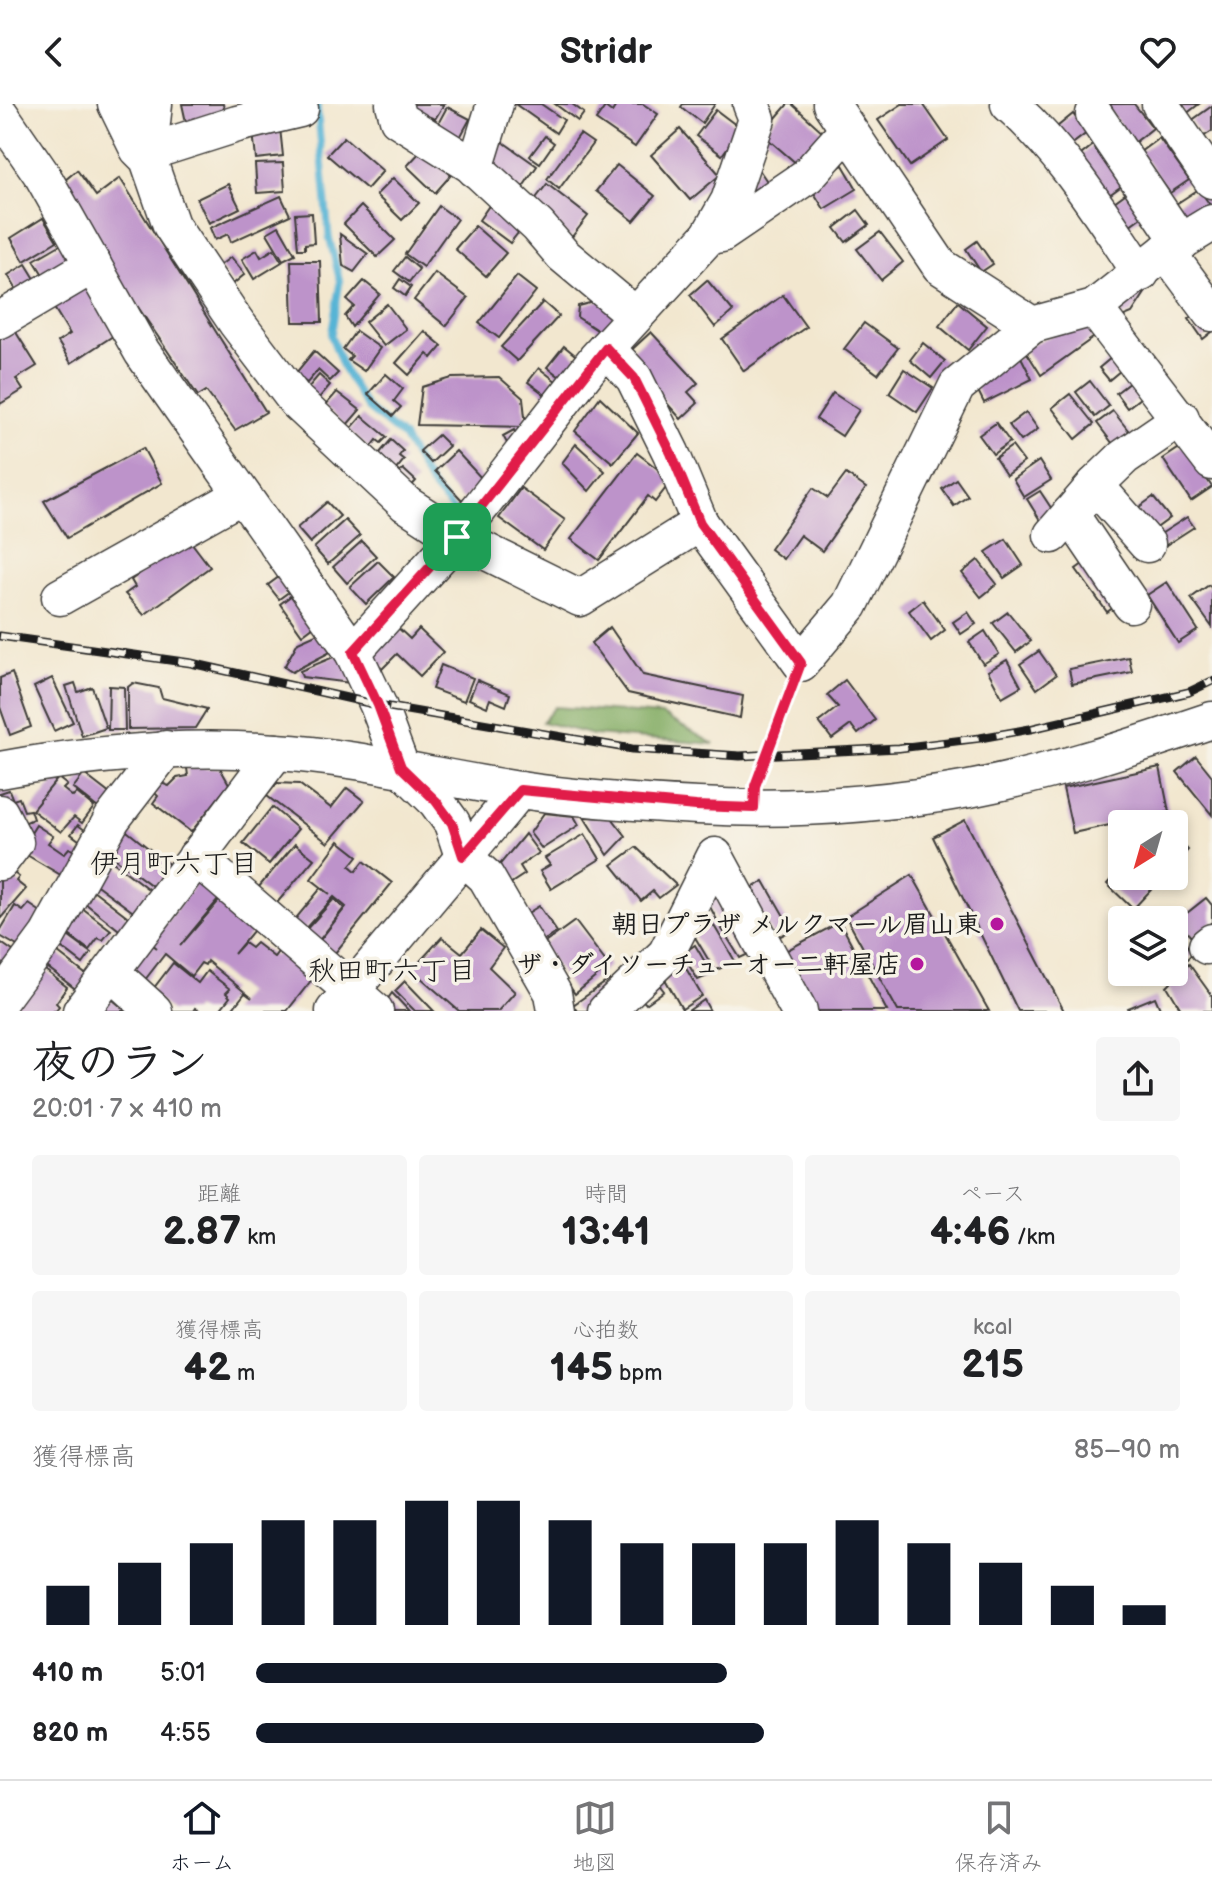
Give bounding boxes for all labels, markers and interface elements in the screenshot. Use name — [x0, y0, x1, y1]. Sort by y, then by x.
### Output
icon: back — [32, 30, 76, 74]
icon: heart — [1136, 30, 1180, 74]
text: Stridr — [560, 31, 652, 74]
pin — [423, 503, 491, 571]
icon: arrive — [435, 515, 479, 559]
north arrow — [1108, 810, 1188, 890]
map controls — [1108, 810, 1188, 986]
district label: 伊月町六丁目 — [90, 848, 258, 881]
button: layers — [1108, 906, 1188, 986]
place label: 朝日プラザ メルクマール眉山東 — [612, 910, 981, 941]
marker: 朝日プラザ メルクマール眉山東 — [988, 915, 1006, 933]
place label: ザ・ダイソーチューオー二軒屋店 — [516, 950, 901, 981]
district label: 秋田町六丁目 — [308, 955, 476, 988]
marker: ザ・ダイソーチューオー二軒屋店 — [908, 955, 926, 973]
text: 夜のラン — [32, 1037, 208, 1090]
button: share — [1096, 1037, 1180, 1121]
text: 20:01 · 7 × 410 m — [32, 1094, 222, 1125]
text: 距離 — [197, 1181, 241, 1208]
text: 時間 — [584, 1181, 628, 1208]
text: ペース — [960, 1181, 1025, 1208]
text: 2.87 — [162, 1208, 241, 1256]
text: 13:41 — [561, 1208, 651, 1256]
text: 4:46 — [930, 1208, 1011, 1256]
text: km — [241, 1224, 276, 1251]
text: /km — [1011, 1224, 1056, 1251]
text: kcal — [973, 1314, 1012, 1341]
text: 獲得標高 — [175, 1317, 263, 1344]
text: 心拍数 — [573, 1317, 639, 1344]
text: 215 — [961, 1341, 1024, 1389]
text: 42 — [183, 1344, 231, 1392]
text: 145 — [550, 1344, 613, 1392]
text: m — [231, 1360, 255, 1387]
text: bpm — [613, 1360, 662, 1387]
text: 85–90 m — [1074, 1435, 1180, 1466]
text: 獲得標高 — [32, 1442, 136, 1473]
text: 410 m — [32, 1658, 103, 1689]
text: 5:01 — [160, 1658, 206, 1689]
text: 820 m — [32, 1718, 108, 1749]
text: 4:55 — [160, 1718, 211, 1749]
tab: ホーム — [169, 1796, 234, 1877]
tab: 地図 — [573, 1796, 617, 1877]
tab: 保存済み — [955, 1796, 1043, 1877]

